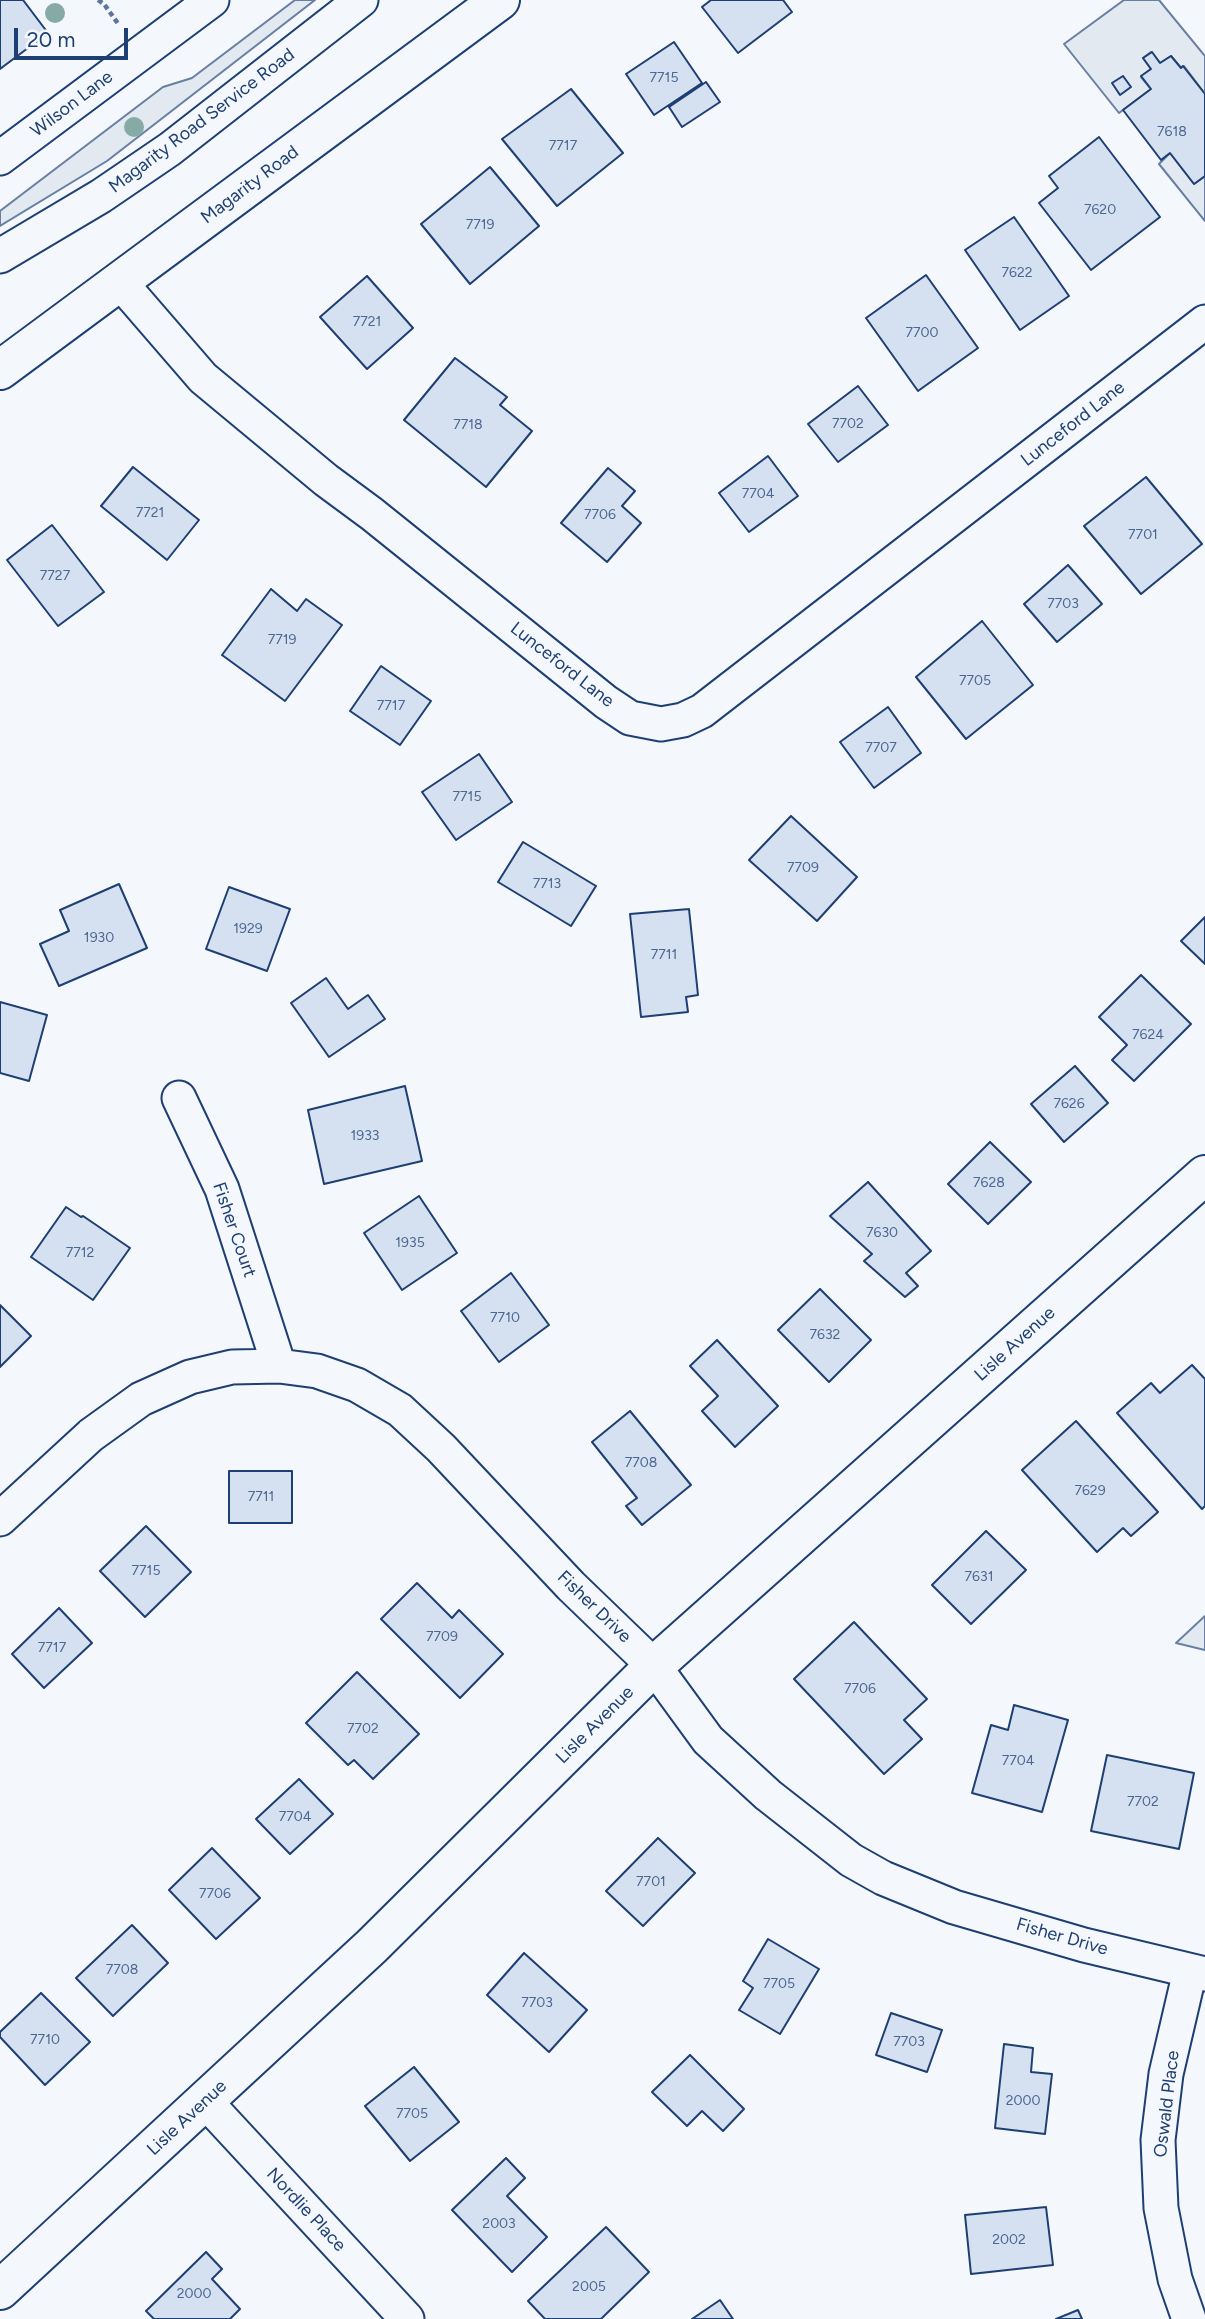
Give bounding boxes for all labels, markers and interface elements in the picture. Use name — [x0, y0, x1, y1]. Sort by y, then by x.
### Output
scale bar — [18, 14, 131, 58]
text: 20 m — [27, 27, 75, 52]
street label: Magarity Road Service Road — [105, 44, 299, 198]
street label: Wilson Lane — [27, 66, 117, 142]
house number: 7715 — [650, 70, 678, 86]
house number: 7618 — [1157, 124, 1187, 140]
house number: 7717 — [549, 138, 577, 154]
street label: Magarity Road — [197, 141, 303, 229]
house number: 7620 — [1084, 202, 1116, 218]
house number: 7719 — [466, 217, 494, 233]
house number: 7622 — [1001, 265, 1033, 281]
house number: 7721 — [353, 314, 381, 330]
house number: 7700 — [906, 325, 938, 341]
street label: Lunceford Lane — [1017, 377, 1129, 471]
house number: 7702 — [832, 416, 864, 432]
house number: 7718 — [453, 417, 483, 433]
house number: 7704 — [742, 486, 774, 502]
house number: 7721 — [136, 505, 164, 521]
house number: 7706 — [584, 507, 616, 523]
house number: 7701 — [1128, 527, 1158, 543]
house number: 7727 — [40, 568, 70, 584]
house number: 7703 — [1047, 596, 1079, 612]
street label: Lunceford Lane — [506, 618, 618, 712]
house number: 7719 — [268, 632, 296, 648]
house number: 7705 — [959, 673, 991, 689]
house number: 7717 — [377, 698, 405, 714]
house number: 7707 — [865, 740, 897, 756]
house number: 7715 — [453, 789, 481, 805]
house number: 7709 — [787, 860, 819, 876]
house number: 7713 — [533, 876, 561, 892]
house number: 1929 — [233, 921, 263, 937]
house number: 1930 — [84, 930, 114, 946]
house number: 7711 — [651, 947, 677, 963]
house number: 7624 — [1132, 1027, 1164, 1043]
house number: 7626 — [1053, 1096, 1085, 1112]
house number: 1933 — [351, 1128, 379, 1144]
house number: 7628 — [973, 1175, 1005, 1191]
street label: Fisher Court — [208, 1180, 260, 1280]
house number: 7630 — [866, 1225, 898, 1241]
house number: 1935 — [395, 1235, 425, 1251]
house number: 7712 — [66, 1245, 94, 1261]
street label: Lisle Avenue — [970, 1302, 1060, 1386]
house number: 7710 — [490, 1310, 520, 1326]
house number: 7632 — [810, 1327, 840, 1343]
house number: 7708 — [625, 1455, 657, 1471]
house number: 7629 — [1074, 1483, 1106, 1499]
house number: 7711 — [248, 1489, 274, 1505]
house number: 7715 — [132, 1563, 160, 1579]
street label: Fisher Drive — [553, 1566, 635, 1648]
house number: 7631 — [965, 1569, 993, 1585]
house number: 7709 — [426, 1629, 458, 1645]
house number: 7717 — [38, 1640, 66, 1656]
house number: 7706 — [844, 1681, 876, 1697]
street label: Lisle Avenue — [552, 1682, 638, 1768]
house number: 7702 — [347, 1721, 379, 1737]
house number: 7704 — [1002, 1753, 1034, 1769]
house number: 7702 — [1127, 1794, 1159, 1810]
house number: 7704 — [279, 1809, 311, 1825]
house number: 7701 — [636, 1874, 666, 1890]
house number: 7706 — [199, 1886, 231, 1902]
street label: Fisher Drive — [1014, 1914, 1110, 1960]
house number: 7708 — [106, 1962, 138, 1978]
house number: 7705 — [763, 1976, 795, 1992]
house number: 7703 — [521, 1995, 553, 2011]
house number: 7710 — [30, 2032, 60, 2048]
house number: 7703 — [893, 2034, 925, 2050]
street label: Oswald Place — [1150, 2049, 1184, 2159]
street label: Lisle Avenue — [143, 2076, 231, 2160]
house number: 2000 — [1006, 2093, 1040, 2109]
house number: 7705 — [396, 2106, 428, 2122]
street label: Nordlie Place — [262, 2164, 350, 2256]
house number: 2003 — [482, 2216, 516, 2232]
house number: 2002 — [992, 2232, 1026, 2248]
house number: 2005 — [572, 2279, 606, 2295]
house number: 2000 — [177, 2286, 211, 2302]

